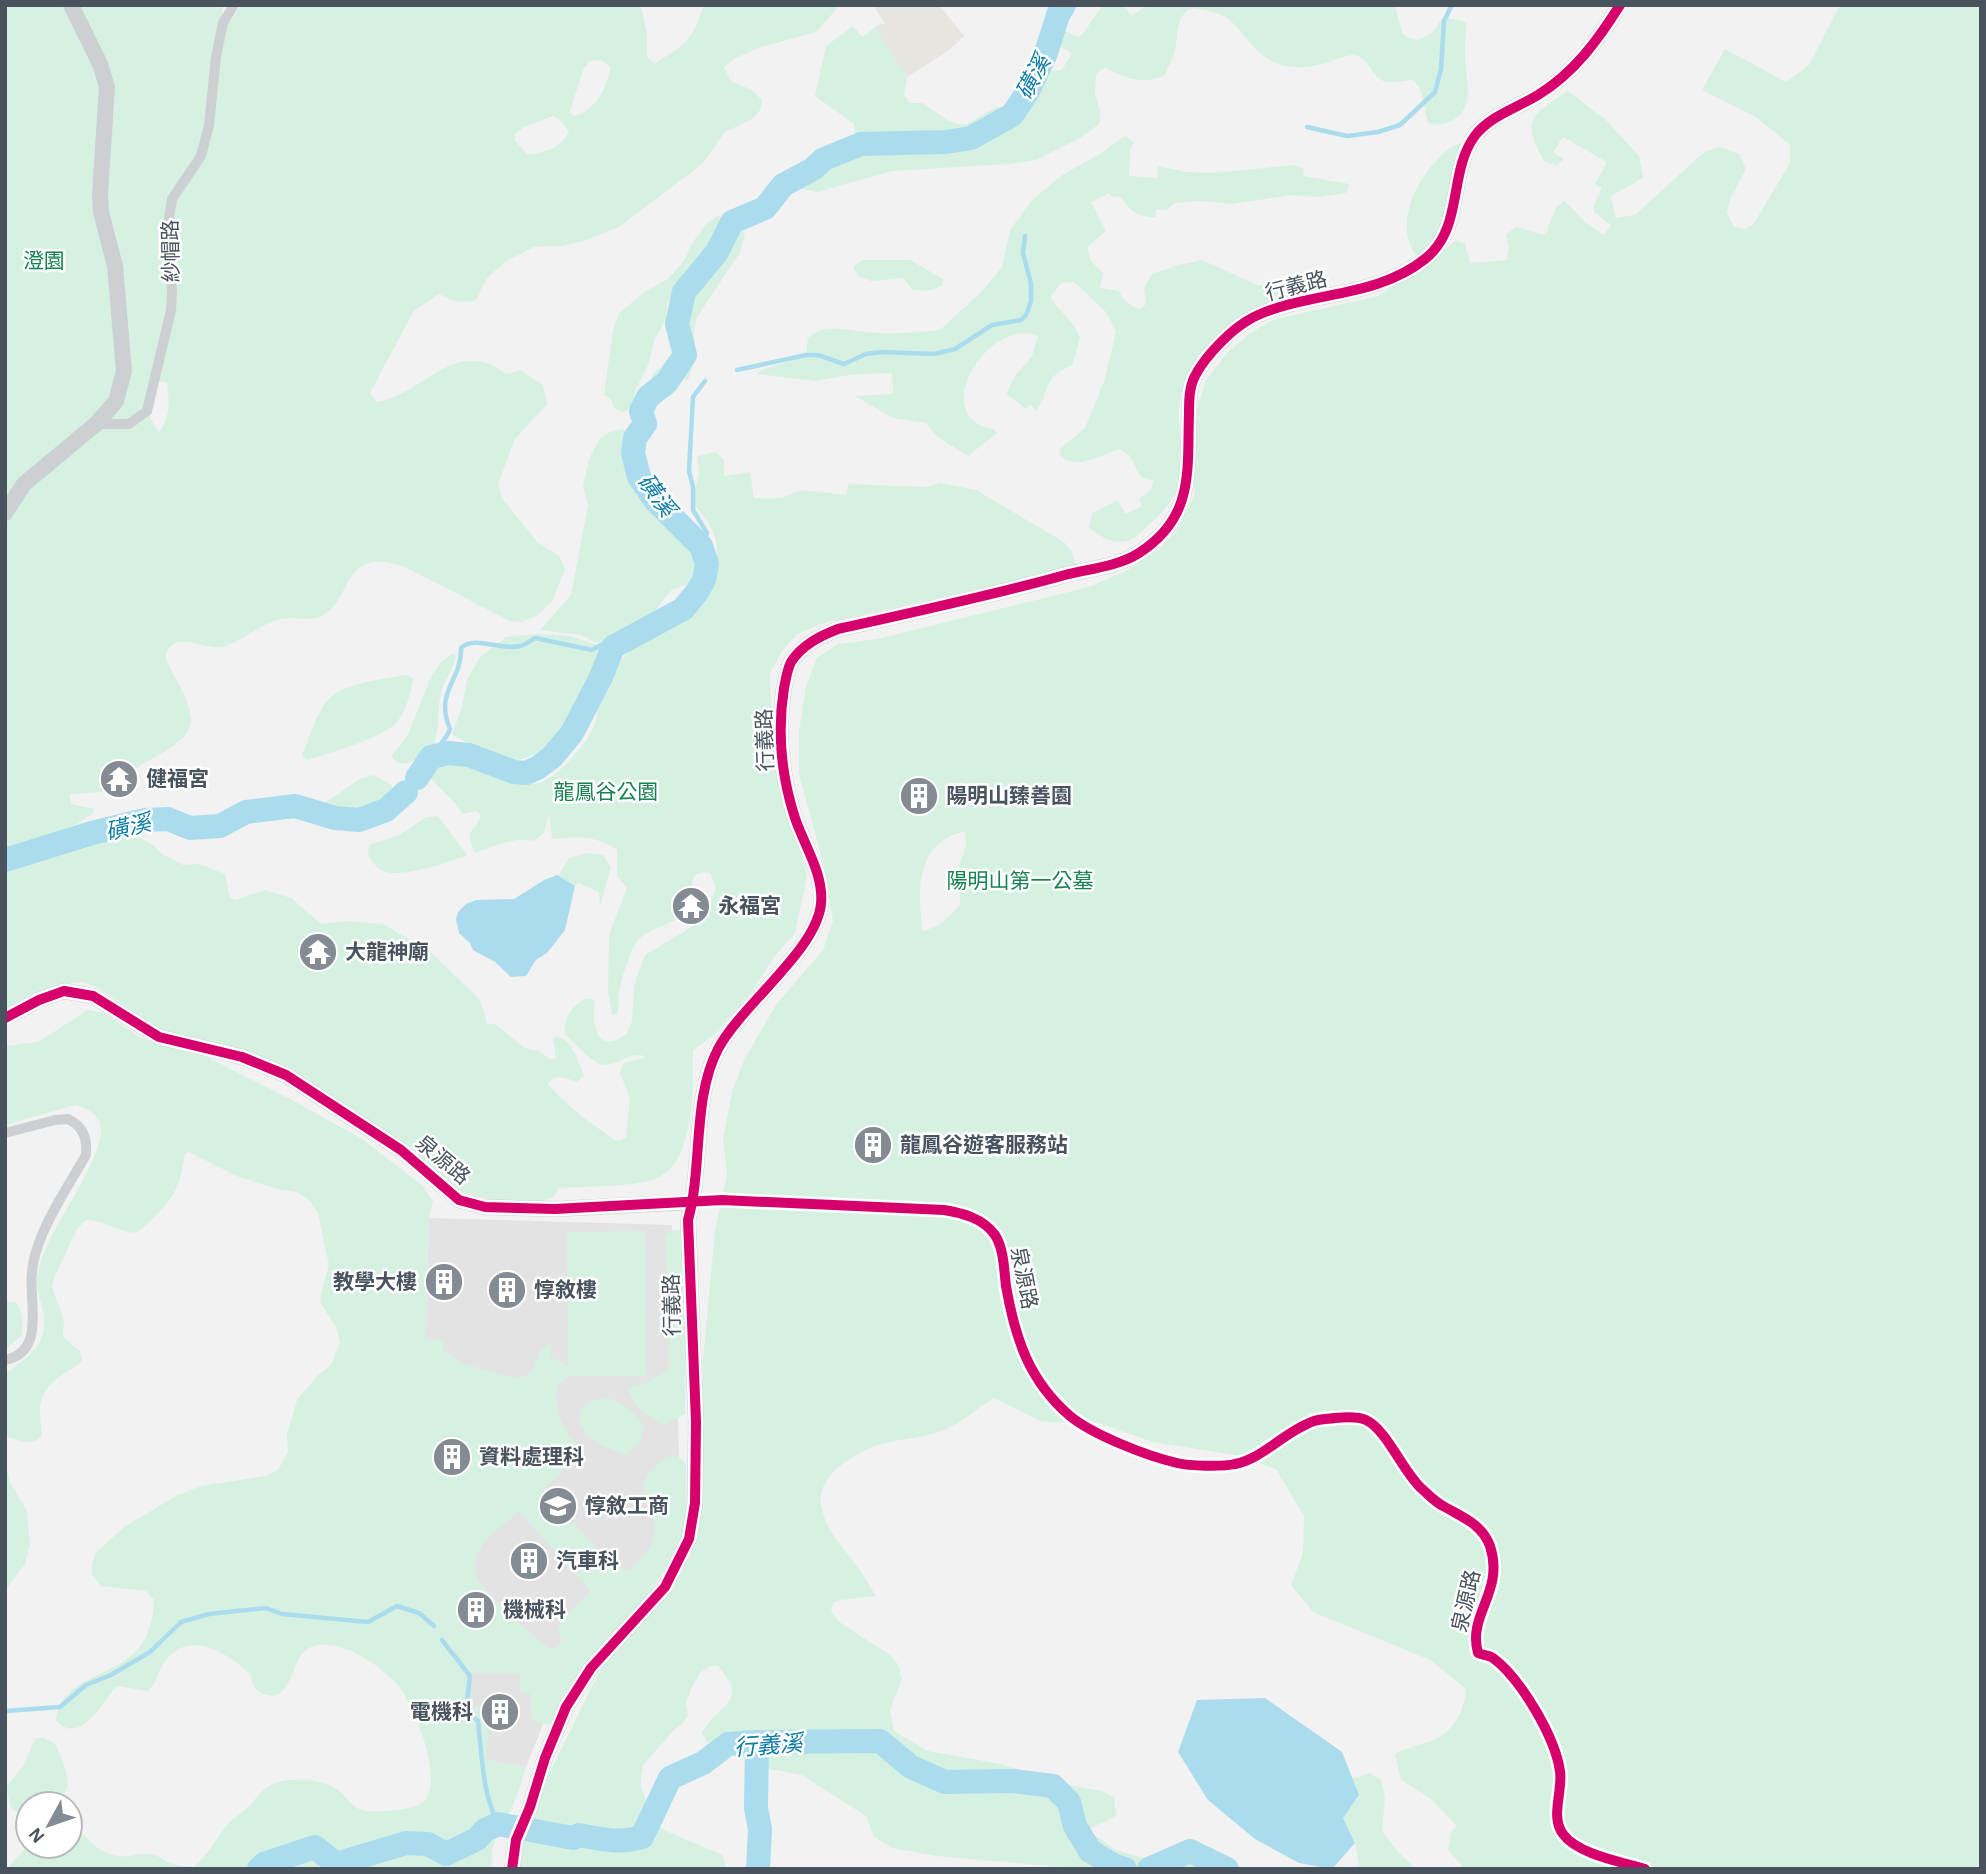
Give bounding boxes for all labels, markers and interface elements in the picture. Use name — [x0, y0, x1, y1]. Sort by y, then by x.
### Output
water label: 磺溪 — [1012, 48, 1057, 103]
street label: 紗帽路 — [159, 219, 183, 283]
park label: 澄園 — [23, 250, 65, 272]
street label: 行義路 — [1263, 268, 1329, 304]
water label: 磺溪 — [633, 469, 682, 524]
street label: 行義路 — [753, 708, 777, 772]
temple icon: 健福宮 — [98, 758, 140, 800]
place label: 健福宮 — [146, 767, 209, 790]
building icon: 陽明山臻善園 — [898, 775, 940, 817]
park label: 龍鳳谷公園 — [554, 781, 659, 803]
place label: 陽明山臻善園 — [946, 785, 1072, 807]
water label: 磺溪 — [103, 809, 156, 845]
park label: 陽明山第一公墓 — [947, 870, 1094, 892]
temple icon: 永福宮 — [670, 885, 712, 927]
place label: 永福宮 — [718, 894, 781, 917]
temple icon: 大龍神廟 — [297, 931, 339, 973]
place label: 大龍神廟 — [345, 940, 429, 963]
building icon: 龍鳳谷遊客服務站 — [852, 1124, 894, 1166]
street label: 泉源路 — [412, 1131, 474, 1189]
place label: 龍鳳谷遊客服務站 — [900, 1133, 1068, 1156]
street label: 泉源路 — [1007, 1245, 1041, 1311]
building icon: 教學大樓 — [423, 1261, 465, 1303]
building icon: 惇敘樓 — [486, 1269, 528, 1311]
place label: 教學大樓 — [333, 1271, 417, 1293]
street label: 行義路 — [660, 1273, 684, 1337]
place label: 惇敘樓 — [534, 1279, 597, 1301]
building icon: 資料處理科 — [431, 1436, 473, 1478]
place label: 資料處理科 — [479, 1446, 584, 1468]
school or university icon: 惇敘工商 — [537, 1485, 579, 1527]
place label: 惇敘工商 — [585, 1494, 669, 1517]
building icon: 汽車科 — [508, 1540, 550, 1582]
place label: 汽車科 — [556, 1549, 619, 1572]
street label: 泉源路 — [1448, 1568, 1484, 1634]
building icon: 機械科 — [455, 1589, 497, 1631]
place label: 機械科 — [503, 1599, 566, 1621]
building icon: 電機科 — [479, 1691, 521, 1733]
place label: 電機科 — [410, 1701, 473, 1723]
water label: 行義溪 — [733, 1730, 806, 1760]
north arrow — [14, 1790, 84, 1860]
text: N — [26, 1824, 49, 1846]

